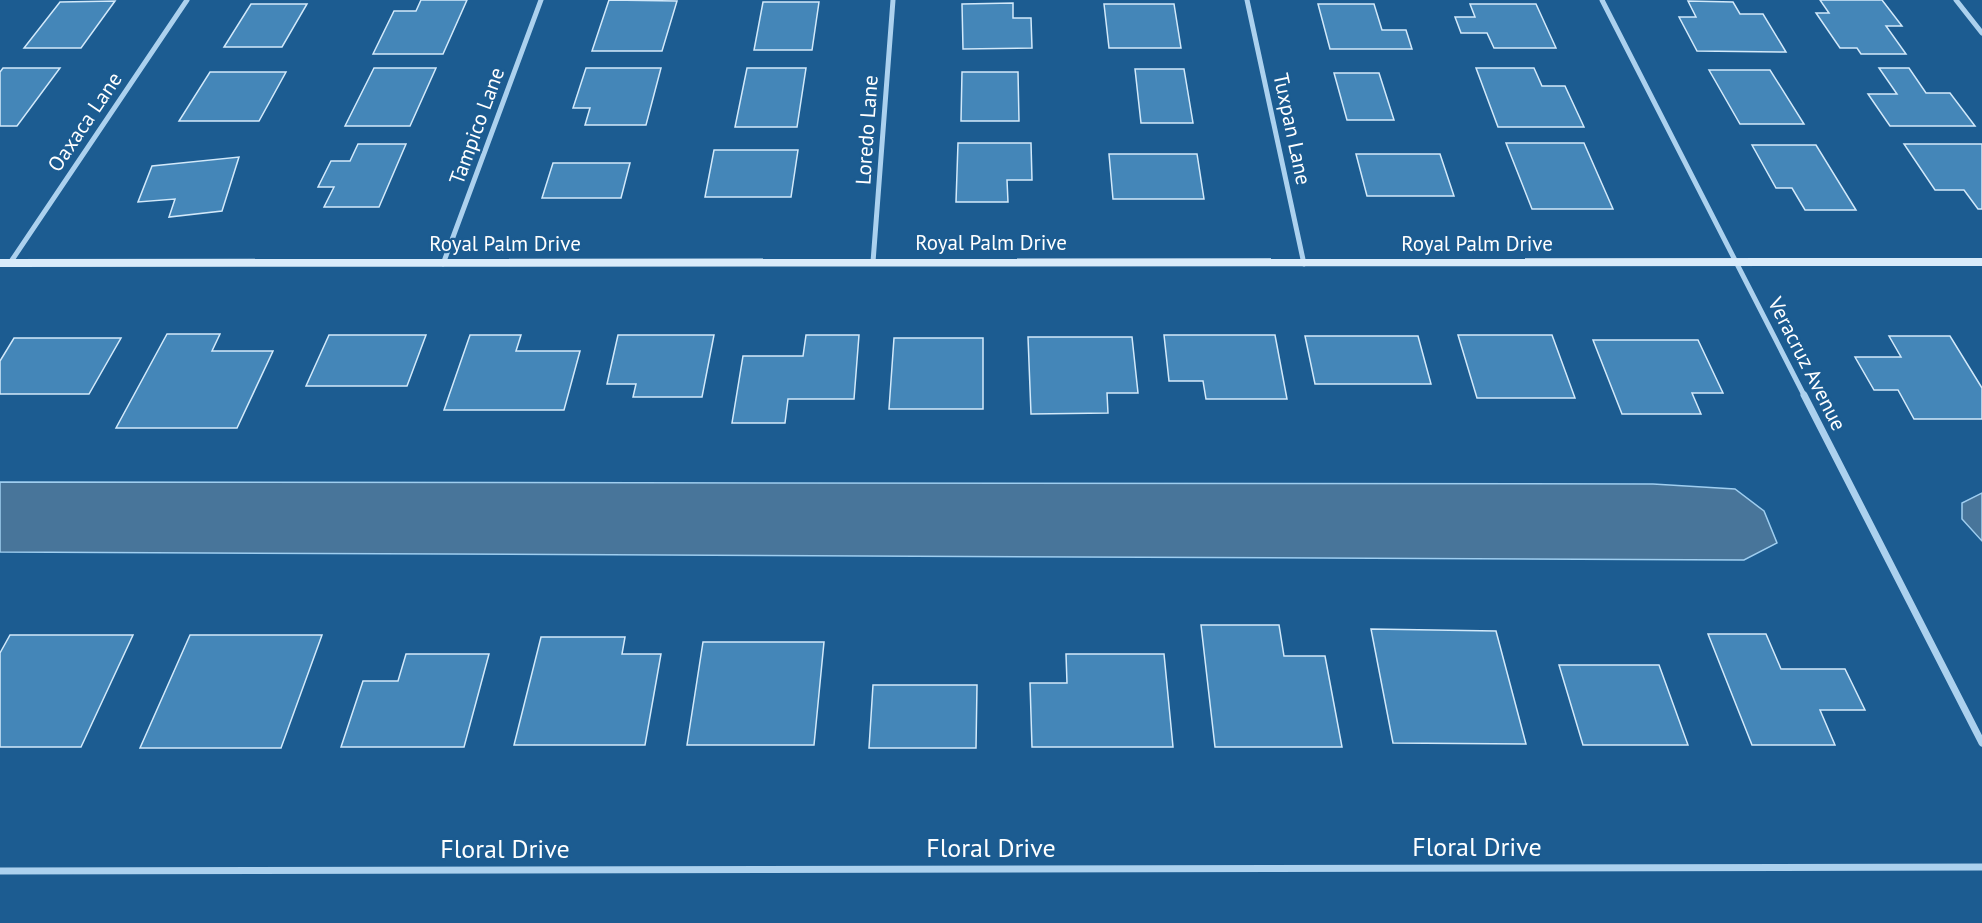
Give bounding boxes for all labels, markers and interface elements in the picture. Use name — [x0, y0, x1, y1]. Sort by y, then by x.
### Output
street label: Tampico Lane — [443, 64, 510, 188]
street label: Oaxaca Lane — [41, 67, 128, 177]
street label: Tuxpan Lane — [1267, 71, 1317, 187]
street label: Loredo Lane — [849, 74, 884, 186]
street label: Royal Palm Drive — [915, 229, 1067, 256]
street label: Royal Palm Drive — [429, 230, 581, 257]
street label: Royal Palm Drive — [1401, 230, 1553, 257]
street label: Veracruz Avenue — [1762, 292, 1853, 435]
street label: Floral Drive — [1412, 830, 1542, 863]
street label: Floral Drive — [926, 831, 1056, 864]
street label: Floral Drive — [440, 832, 570, 865]

